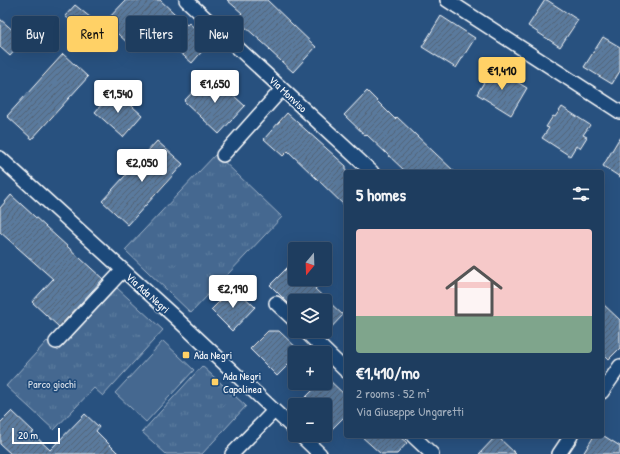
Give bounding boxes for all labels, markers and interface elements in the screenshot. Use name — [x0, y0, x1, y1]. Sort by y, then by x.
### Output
chip: Buy — [12, 16, 59, 52]
chip: Rent — [67, 16, 118, 52]
chip: Filters — [126, 16, 187, 52]
chip: New — [195, 16, 243, 52]
pin: €1,410 — [469, 57, 535, 91]
text: €1,410 — [487, 61, 517, 79]
pin: €1,650 — [182, 70, 248, 104]
street label: Via Monviso — [266, 73, 310, 116]
text: €1,650 — [200, 74, 230, 92]
pin: €1,540 — [85, 80, 151, 114]
text: €1,540 — [103, 84, 133, 102]
pin: €2,050 — [109, 149, 175, 183]
text: €2,050 — [126, 153, 158, 171]
text: 5 homes — [356, 183, 406, 206]
icon: filters — [570, 183, 592, 205]
north arrow — [288, 242, 332, 286]
map controls — [288, 242, 332, 442]
icon: home — [438, 255, 510, 327]
street label: Via Ada Negri — [123, 270, 173, 316]
pin: €2,190 — [200, 275, 266, 309]
text: €2,190 — [218, 279, 248, 297]
button: layers — [288, 294, 332, 338]
button: + — [288, 346, 332, 390]
place label: Ada Negri — [194, 348, 232, 362]
marker: Ada Negri — [181, 350, 191, 360]
text: €1,410/mo — [356, 361, 420, 384]
place label: Ada Negri Capolinea — [223, 369, 262, 396]
park label: Parco giochi — [28, 377, 76, 391]
marker: Ada Negri Capolinea — [210, 377, 220, 387]
text: 2 rooms · 52 m² — [356, 384, 429, 402]
button: − — [288, 398, 332, 442]
text: Via Giuseppe Ungaretti — [356, 402, 464, 420]
scale bar — [12, 426, 60, 445]
text: 20 m — [18, 428, 38, 442]

